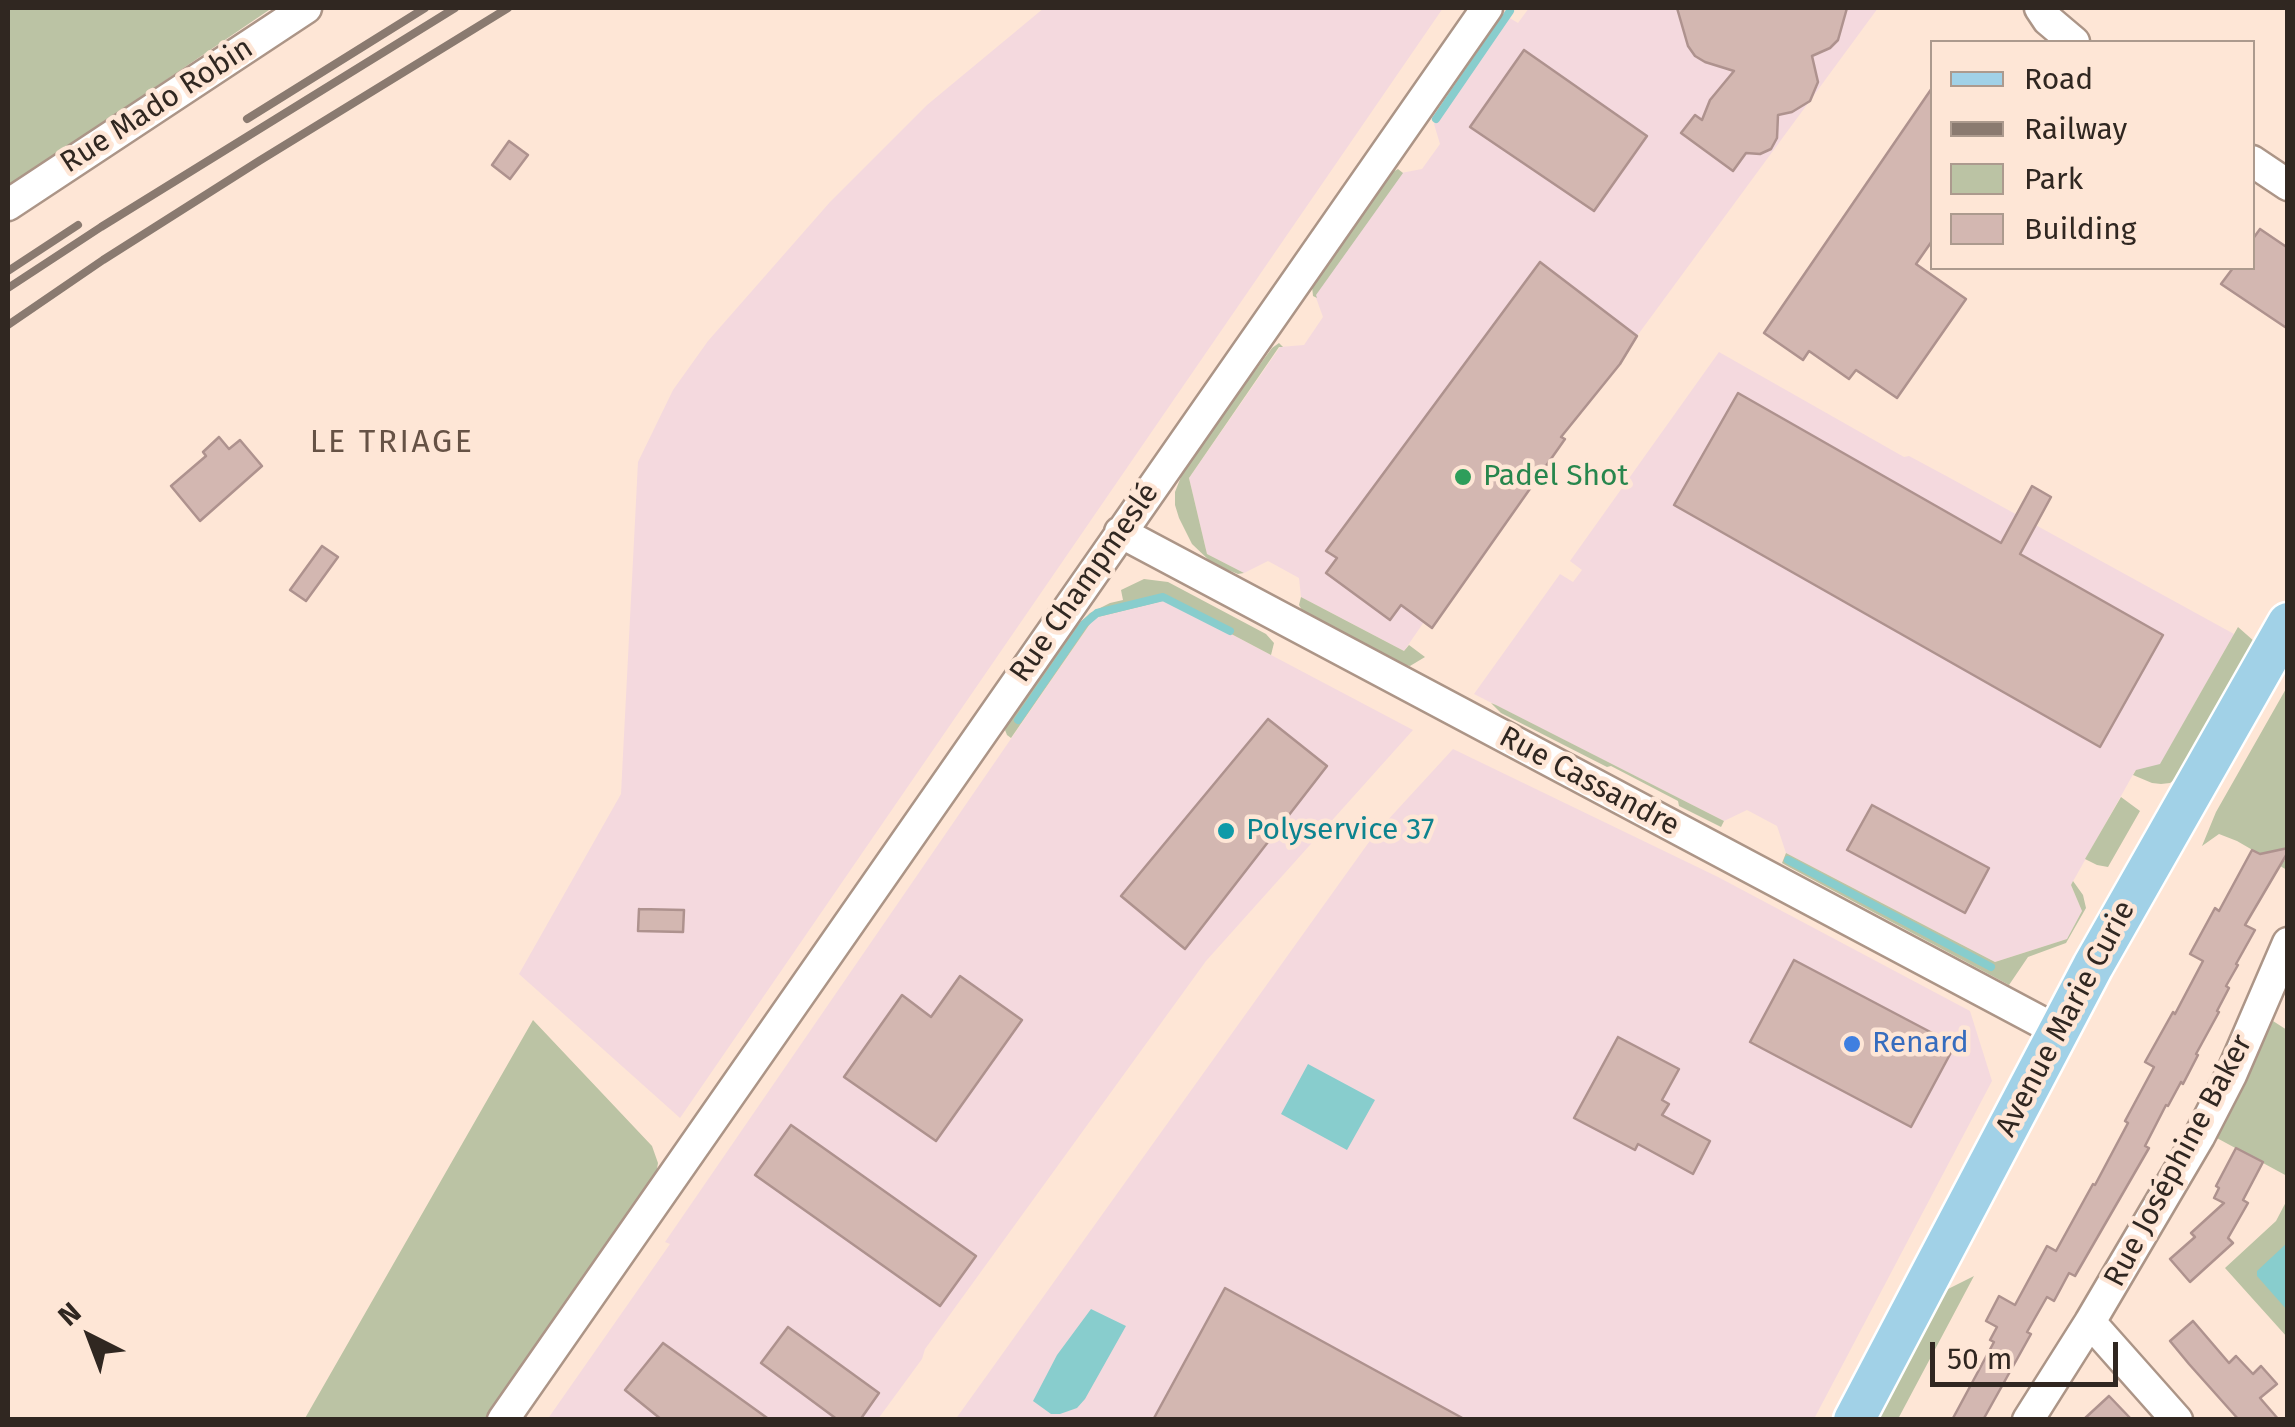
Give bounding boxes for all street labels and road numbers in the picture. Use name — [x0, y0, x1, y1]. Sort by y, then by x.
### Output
street label: Rue Mado Robin — [54, 30, 260, 182]
street label: Rue Champmeslé — [1003, 476, 1167, 690]
street label: Rue Cassandre — [1493, 719, 1685, 845]
street label: Avenue Marie Curie — [1989, 895, 2143, 1143]
street label: Rue Joséphine Baker — [2097, 1029, 2261, 1293]

